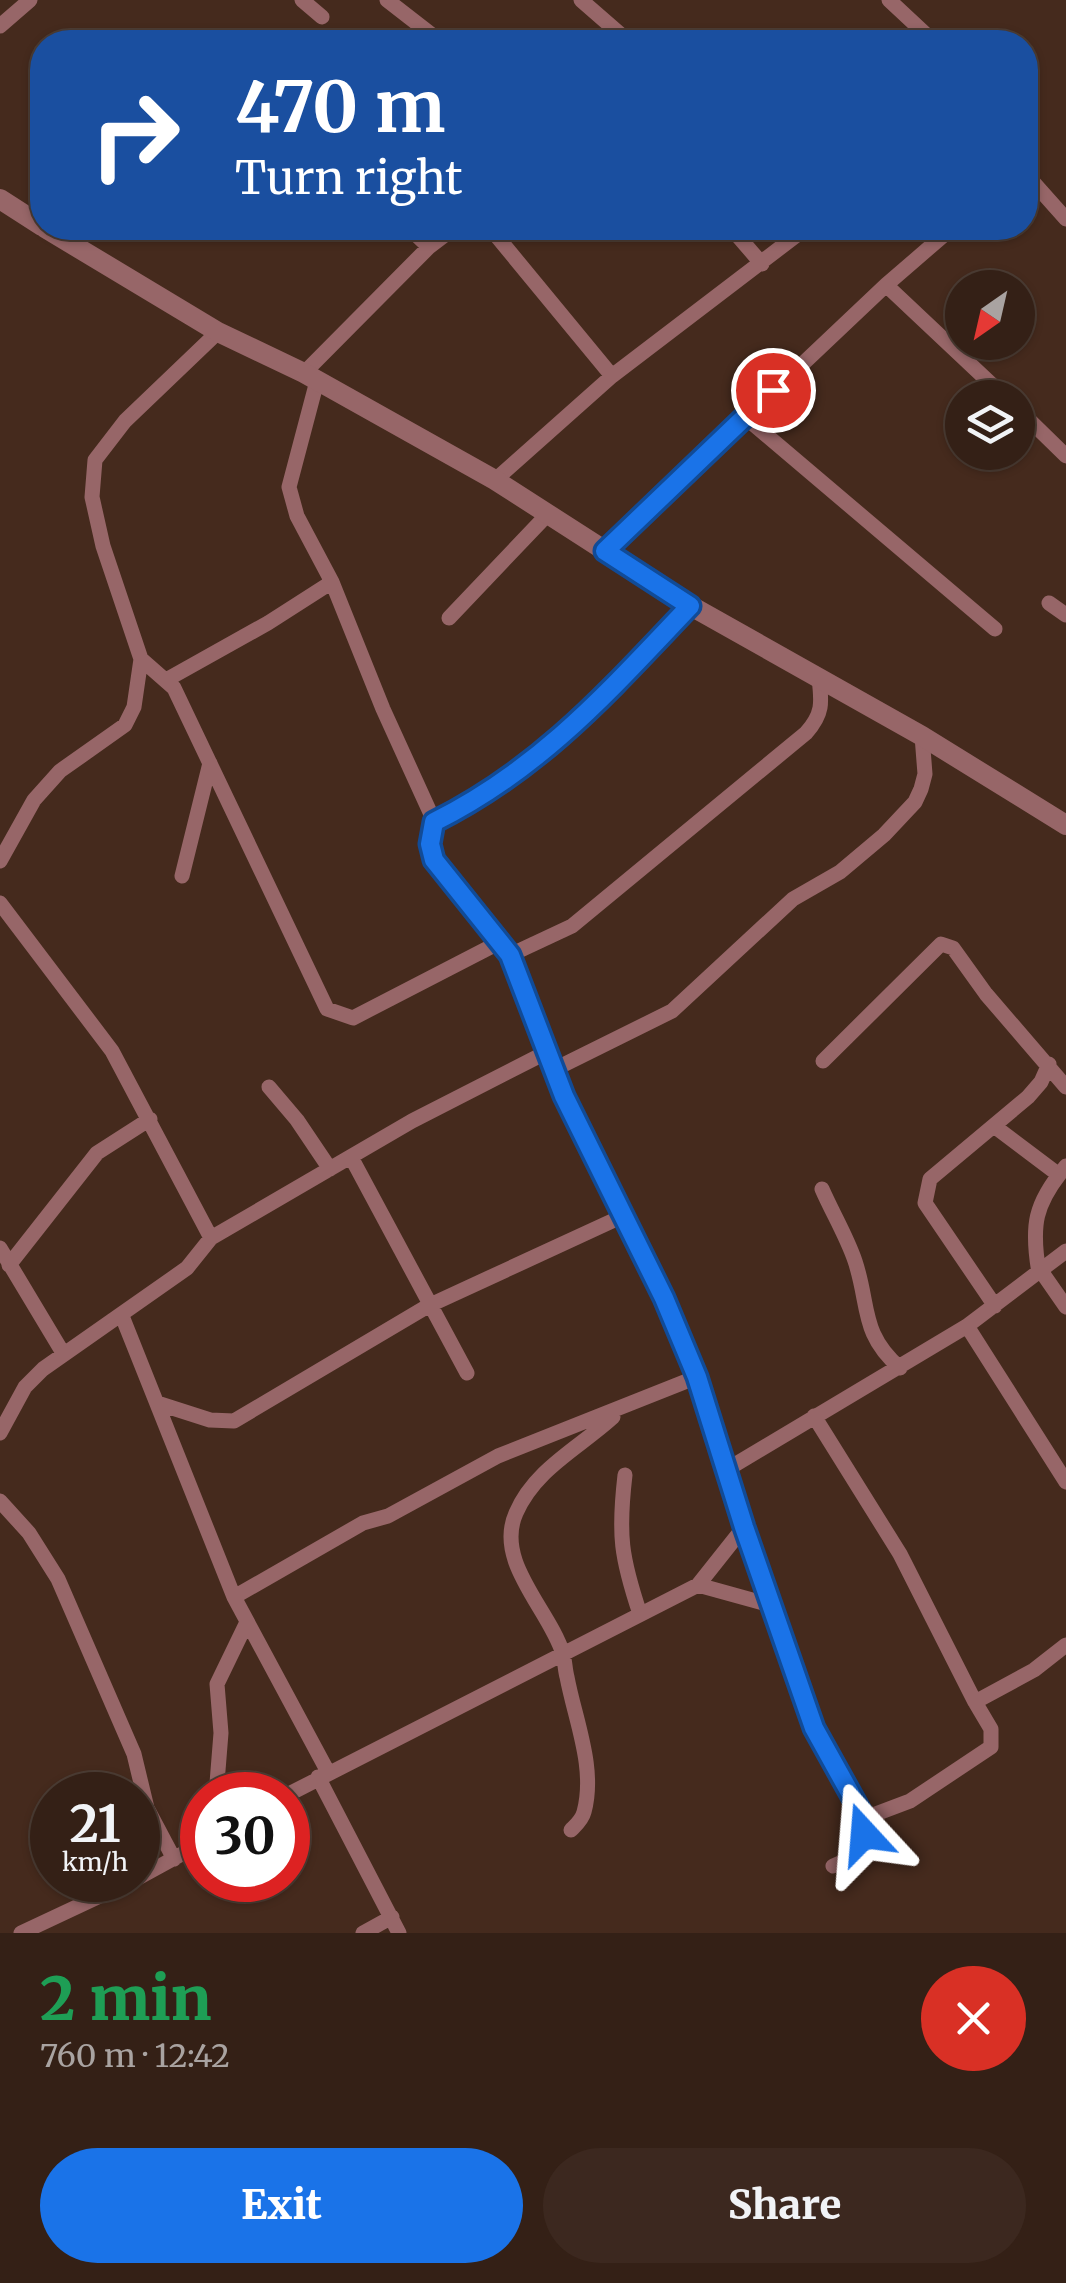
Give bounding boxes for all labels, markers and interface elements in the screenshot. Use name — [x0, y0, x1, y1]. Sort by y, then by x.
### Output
text: 470 m — [235, 63, 445, 151]
icon: right — [70, 70, 200, 200]
text: Turn right — [235, 150, 463, 206]
north arrow — [945, 270, 1035, 360]
map controls — [945, 270, 1035, 470]
pin — [731, 348, 816, 433]
icon: arrive — [746, 363, 801, 418]
button: layers — [945, 380, 1035, 470]
speed limit sign: 30 — [180, 1772, 310, 1902]
position arrow — [812, 1782, 916, 1886]
text: 21 — [69, 1793, 121, 1856]
text: km/h — [62, 1846, 128, 1878]
text: 2 min — [40, 1961, 212, 2036]
button: close — [921, 1966, 1026, 2071]
text: 760 m · 12:42 — [40, 2036, 230, 2076]
button: Exit — [40, 2148, 523, 2263]
button: Share — [543, 2148, 1026, 2263]

